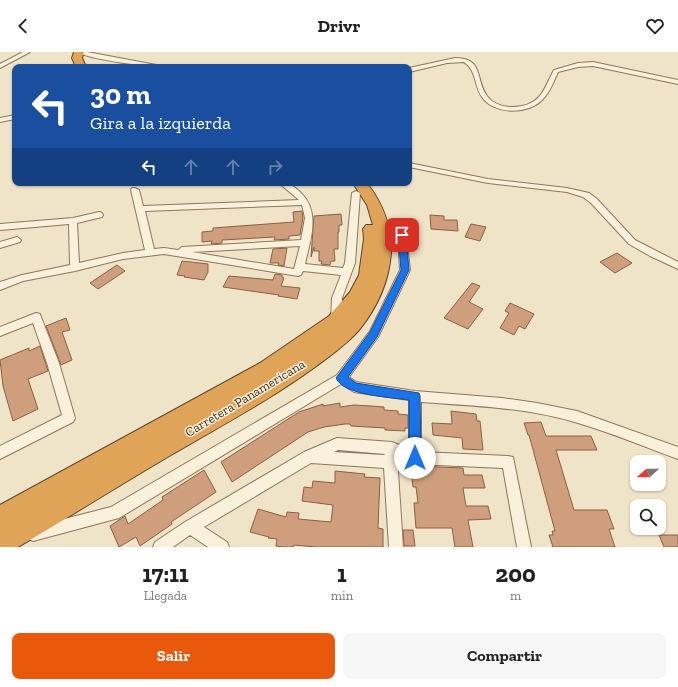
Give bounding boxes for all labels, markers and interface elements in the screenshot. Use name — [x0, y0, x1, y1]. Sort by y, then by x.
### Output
icon: back — [12, 15, 34, 37]
text: Drivr — [317, 15, 361, 37]
icon: heart — [644, 15, 666, 37]
text: 30 m — [90, 78, 151, 111]
icon: left — [24, 80, 76, 132]
text: Gira a la izquierda — [90, 112, 231, 134]
icon: left — [138, 156, 160, 178]
icon: ahead — [180, 156, 202, 178]
icon: ahead — [222, 156, 244, 178]
icon: right — [264, 156, 286, 178]
pin — [385, 218, 419, 252]
icon: arrive — [391, 224, 413, 246]
street label: Carretera Panamericana — [182, 356, 308, 440]
position arrow — [394, 437, 436, 479]
north arrow — [630, 455, 666, 491]
map controls — [630, 455, 666, 535]
button: search — [630, 499, 666, 535]
text: 17:11 — [142, 559, 189, 588]
text: 1 — [337, 559, 347, 588]
text: 200 — [495, 559, 536, 588]
text: Llegada — [144, 588, 187, 603]
text: min — [331, 588, 353, 603]
text: m — [510, 588, 521, 603]
button: Salir — [12, 633, 335, 679]
button: Compartir — [343, 633, 666, 679]

